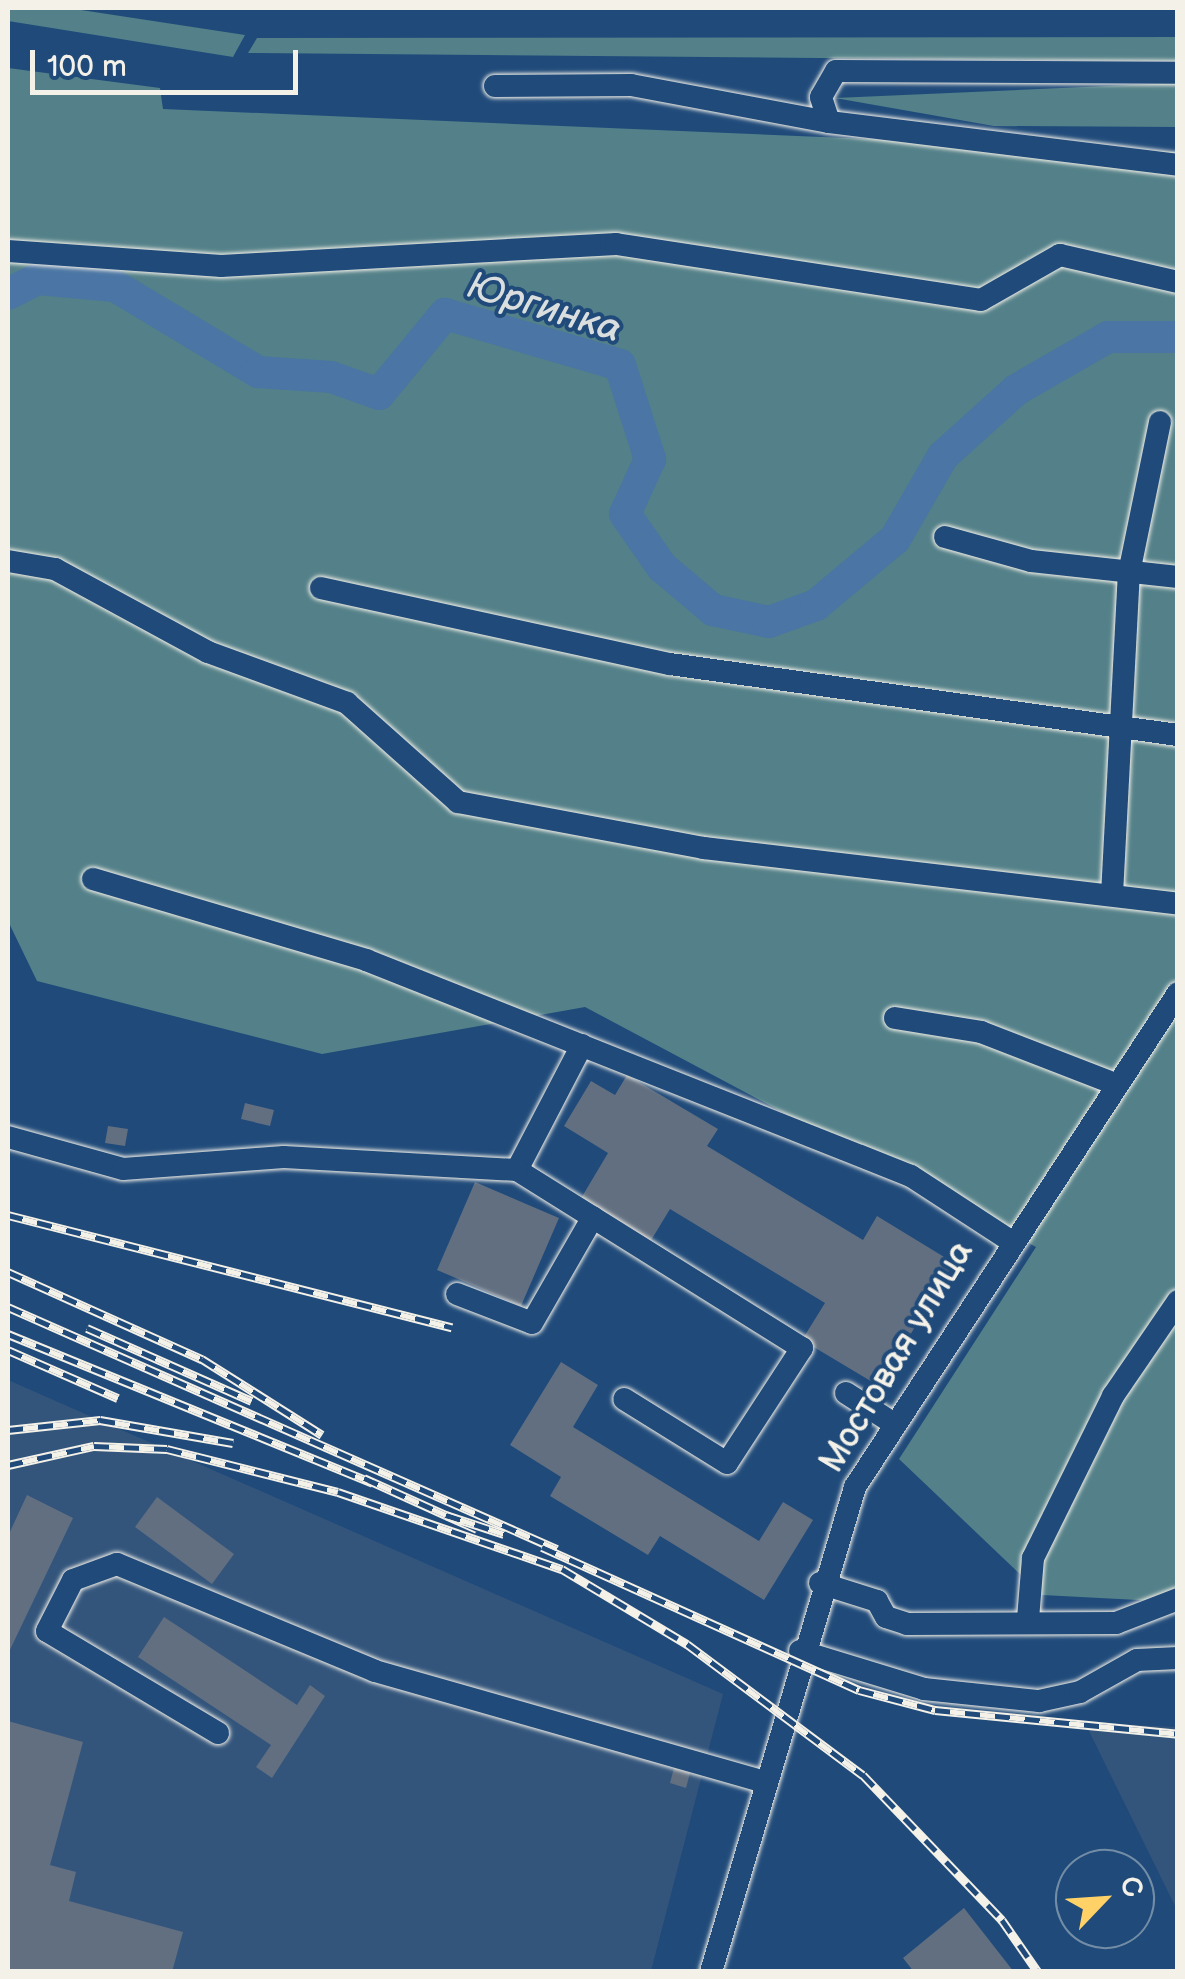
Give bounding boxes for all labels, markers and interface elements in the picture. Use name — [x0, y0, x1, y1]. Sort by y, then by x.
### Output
scale bar — [35, 30, 302, 92]
text: 100 m — [47, 49, 127, 85]
water label: Юргинка — [461, 263, 627, 353]
street label: Мостовая улица — [811, 1233, 983, 1481]
north arrow — [1055, 1849, 1155, 1949]
text: С — [1112, 1871, 1150, 1903]

